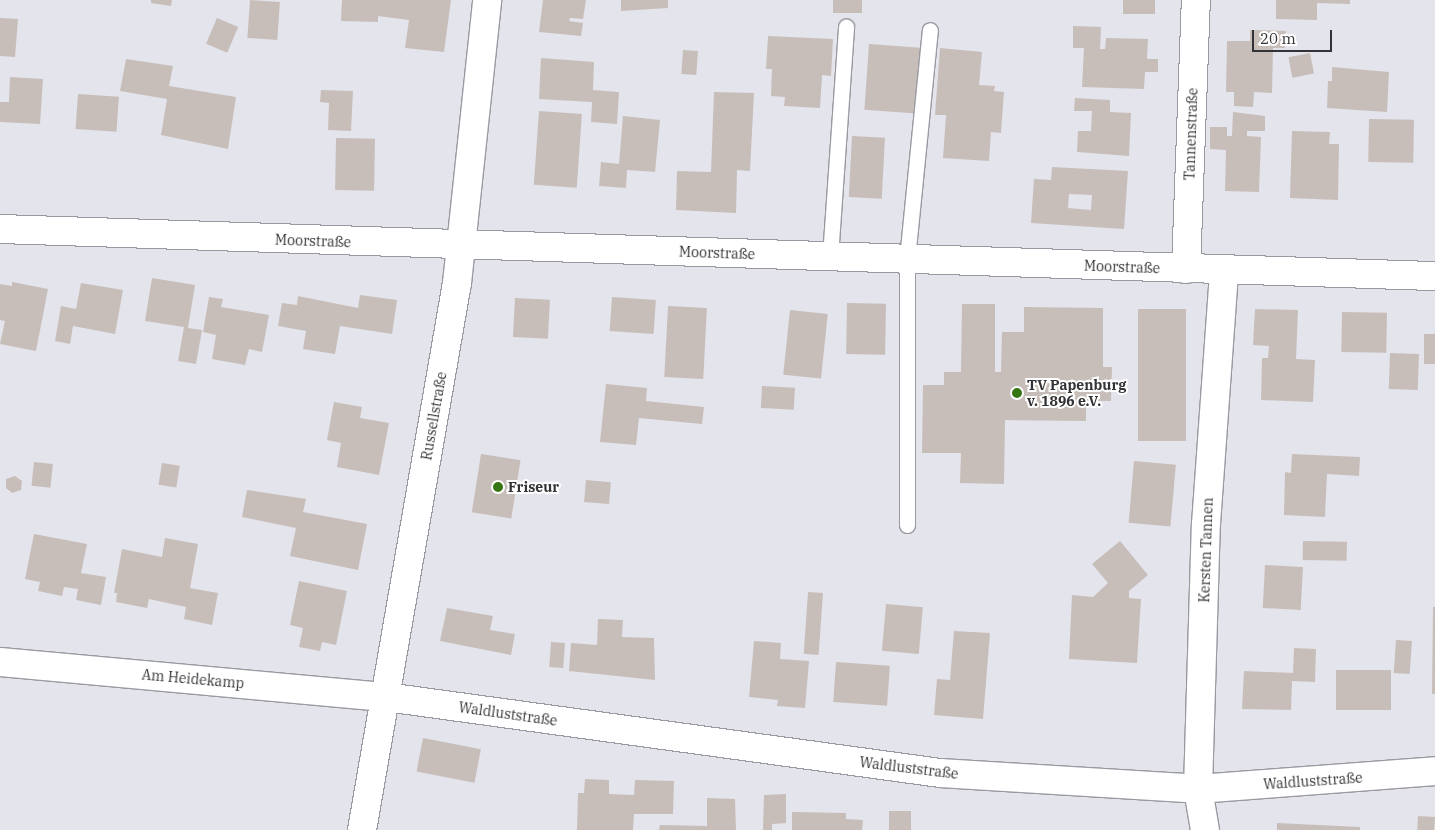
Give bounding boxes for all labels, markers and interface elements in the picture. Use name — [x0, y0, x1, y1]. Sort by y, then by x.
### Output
scale bar — [1255, 20, 1335, 52]
text: 20 m — [1260, 29, 1296, 48]
street label: Tannenstraße — [1181, 87, 1201, 181]
street label: Moorstraße — [275, 231, 351, 251]
street label: Moorstraße — [679, 243, 755, 263]
street label: Moorstraße — [1084, 257, 1160, 277]
street label: Russellstraße — [418, 370, 450, 462]
place label: TV Papenburg v. 1896 e.V. — [1027, 377, 1126, 410]
marker: TV Papenburg v. 1896 e.V. — [1011, 387, 1023, 399]
place label: Friseur — [508, 479, 559, 495]
marker: Friseur — [492, 481, 504, 493]
street label: Kersten Tannen — [1196, 497, 1216, 603]
street label: Am Heidekamp — [141, 666, 245, 692]
street label: Waldluststraße — [458, 699, 558, 729]
street label: Waldluststraße — [859, 754, 959, 782]
street label: Waldluststraße — [1263, 769, 1363, 793]

